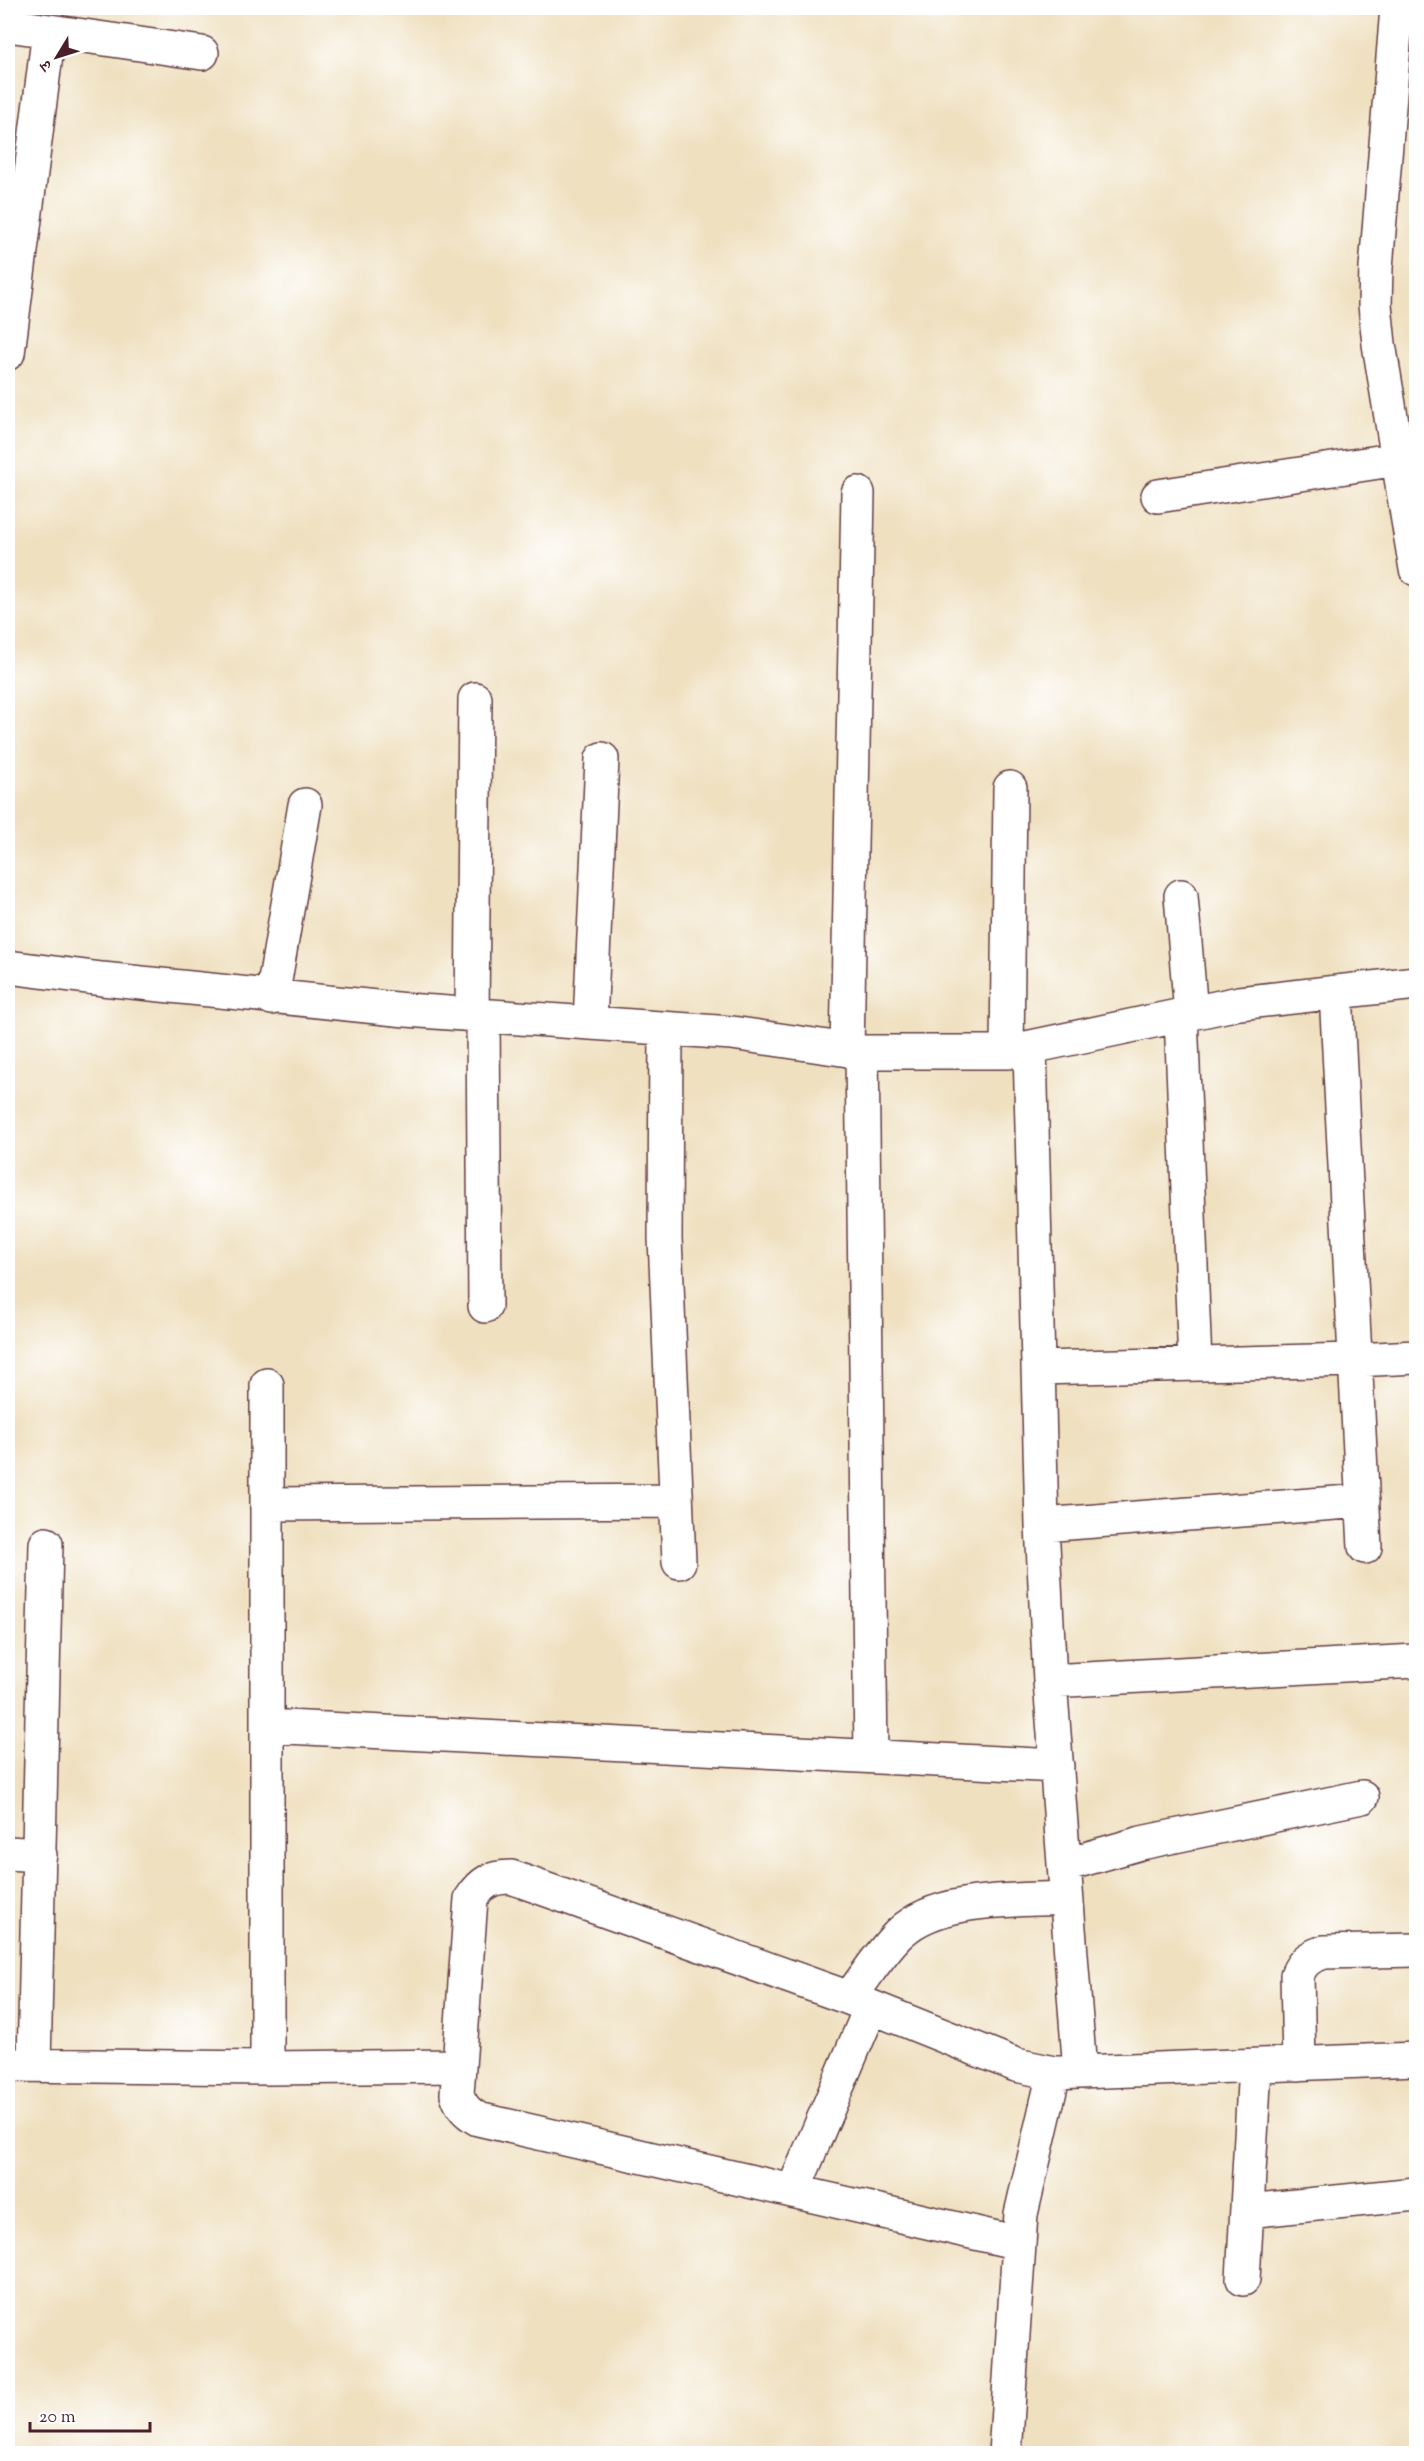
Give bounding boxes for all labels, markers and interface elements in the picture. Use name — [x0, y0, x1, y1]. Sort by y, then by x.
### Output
north arrow — [27, 27, 87, 87]
text: उ — [34, 53, 59, 76]
scale bar — [30, 2395, 150, 2433]
text: 20 m — [39, 2405, 76, 2431]

